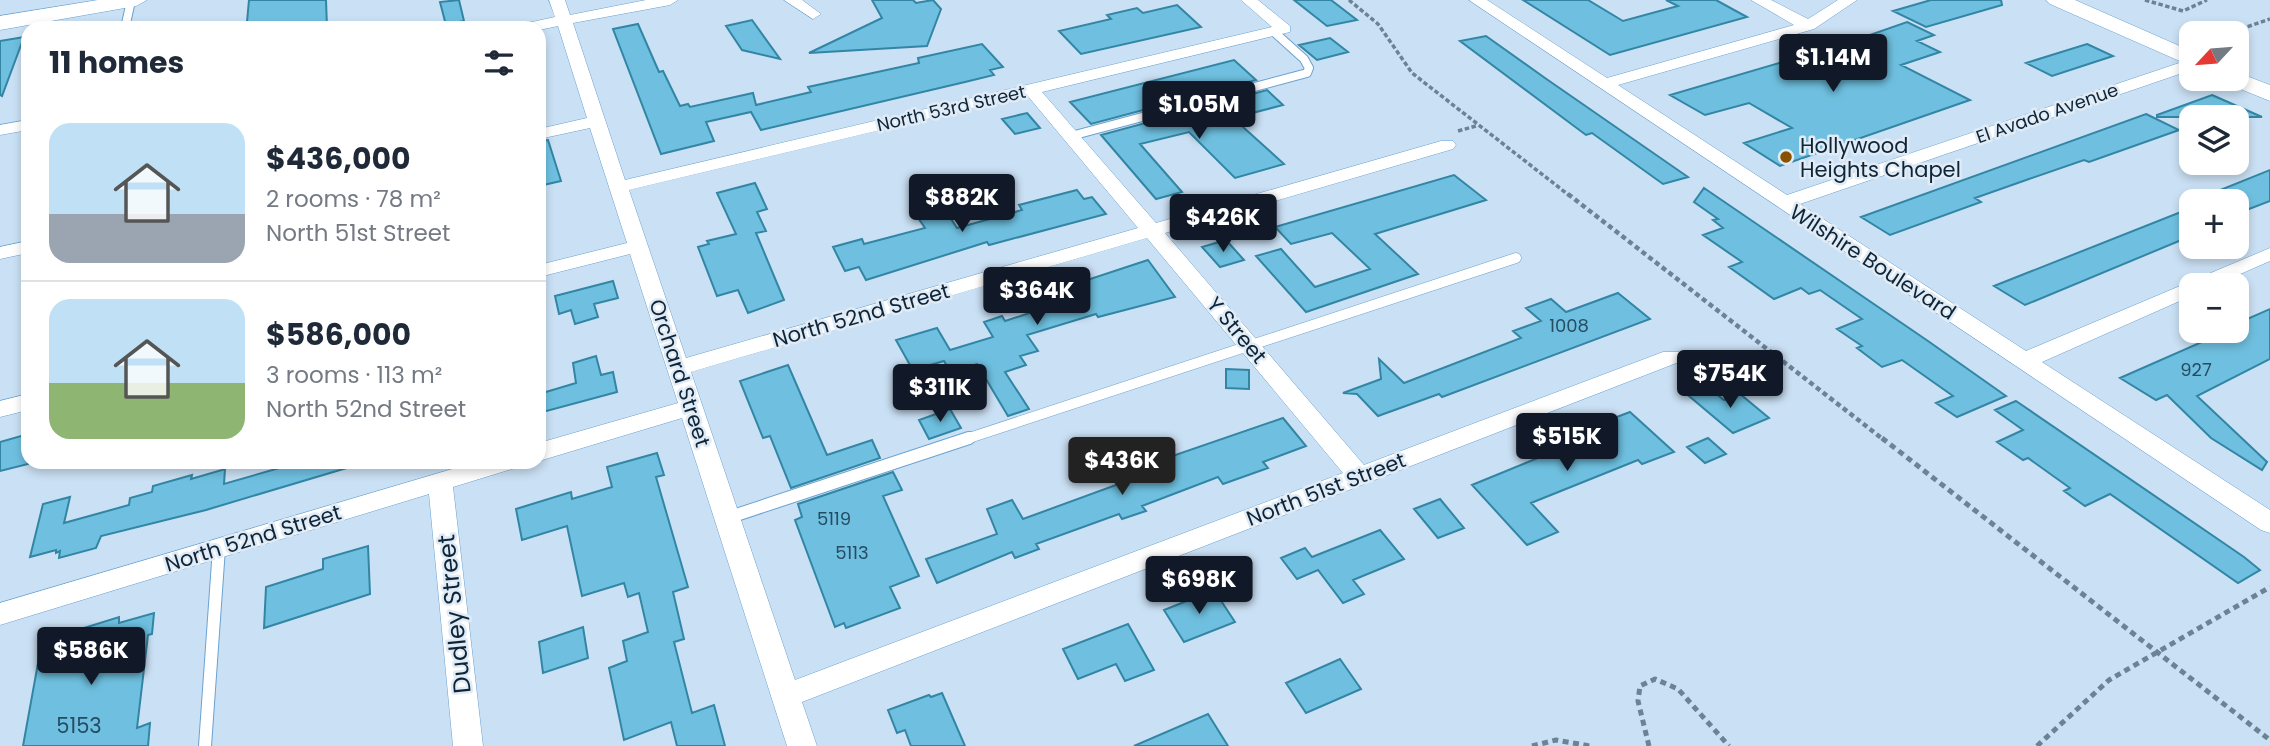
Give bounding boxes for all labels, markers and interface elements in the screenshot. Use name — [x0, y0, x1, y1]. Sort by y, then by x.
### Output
north arrow — [2179, 21, 2249, 91]
map controls — [2179, 21, 2249, 343]
pin: $1.14M — [1776, 34, 1890, 94]
text: 11 homes — [49, 41, 184, 84]
text: $1.14M — [1795, 41, 1871, 73]
icon: filters — [480, 44, 518, 82]
street label: El Avado Avenue — [1973, 77, 2121, 149]
street label: North 53rd Street — [874, 79, 1028, 137]
pin: $1.05M — [1142, 82, 1256, 141]
text: $1.05M — [1158, 88, 1240, 120]
button: layers — [2179, 105, 2249, 175]
place label: Hollywood Heights Chapel — [1800, 131, 1961, 184]
text: $436,000 — [266, 137, 411, 180]
marker: Hollywood Heights Chapel — [1778, 149, 1794, 165]
icon: home — [105, 151, 189, 235]
pin: $882K — [913, 174, 1011, 234]
text: $882K — [925, 181, 999, 213]
text: 2 rooms · 78 m² — [266, 183, 441, 215]
button: + — [2179, 189, 2249, 259]
pin: $426K — [1174, 194, 1272, 254]
street label: Wilshire Boulevard — [1784, 197, 1962, 327]
text: $426K — [1186, 201, 1260, 233]
text: North 51st Street — [266, 217, 450, 249]
pin: $364K — [988, 268, 1086, 327]
button: − — [2179, 273, 2249, 343]
text: $364K — [999, 274, 1075, 306]
street label: North 52nd Street — [769, 276, 953, 354]
street label: Y Street — [1200, 290, 1274, 370]
street label: Orchard Street — [642, 295, 718, 451]
text: $586,000 — [266, 313, 411, 356]
house number: 1008 — [1549, 313, 1589, 338]
icon: home — [105, 327, 189, 411]
pin: $754K — [1681, 350, 1779, 410]
text: $754K — [1693, 357, 1767, 389]
house number: 927 — [2180, 357, 2212, 382]
text: 3 rooms · 113 m² — [266, 359, 442, 391]
pin: $311K — [891, 364, 989, 424]
text: $311K — [909, 371, 971, 403]
text: North 52nd Street — [266, 393, 466, 425]
pin: $515K — [1518, 414, 1616, 473]
text: $515K — [1532, 420, 1602, 452]
pin: $436K — [1073, 438, 1171, 497]
text: $436K — [1084, 444, 1160, 476]
street label: North 51st Street — [1242, 445, 1410, 533]
street label: North 52nd Street — [161, 497, 345, 579]
house number: 5119 — [817, 506, 851, 531]
street label: Dudley Street — [429, 533, 479, 695]
house number: 5113 — [835, 540, 869, 565]
pin: $698K — [1150, 556, 1248, 616]
text: $698K — [1162, 563, 1236, 595]
pin: $586K — [42, 628, 140, 687]
text: $586K — [53, 634, 129, 666]
house number: 5153 — [56, 711, 102, 740]

